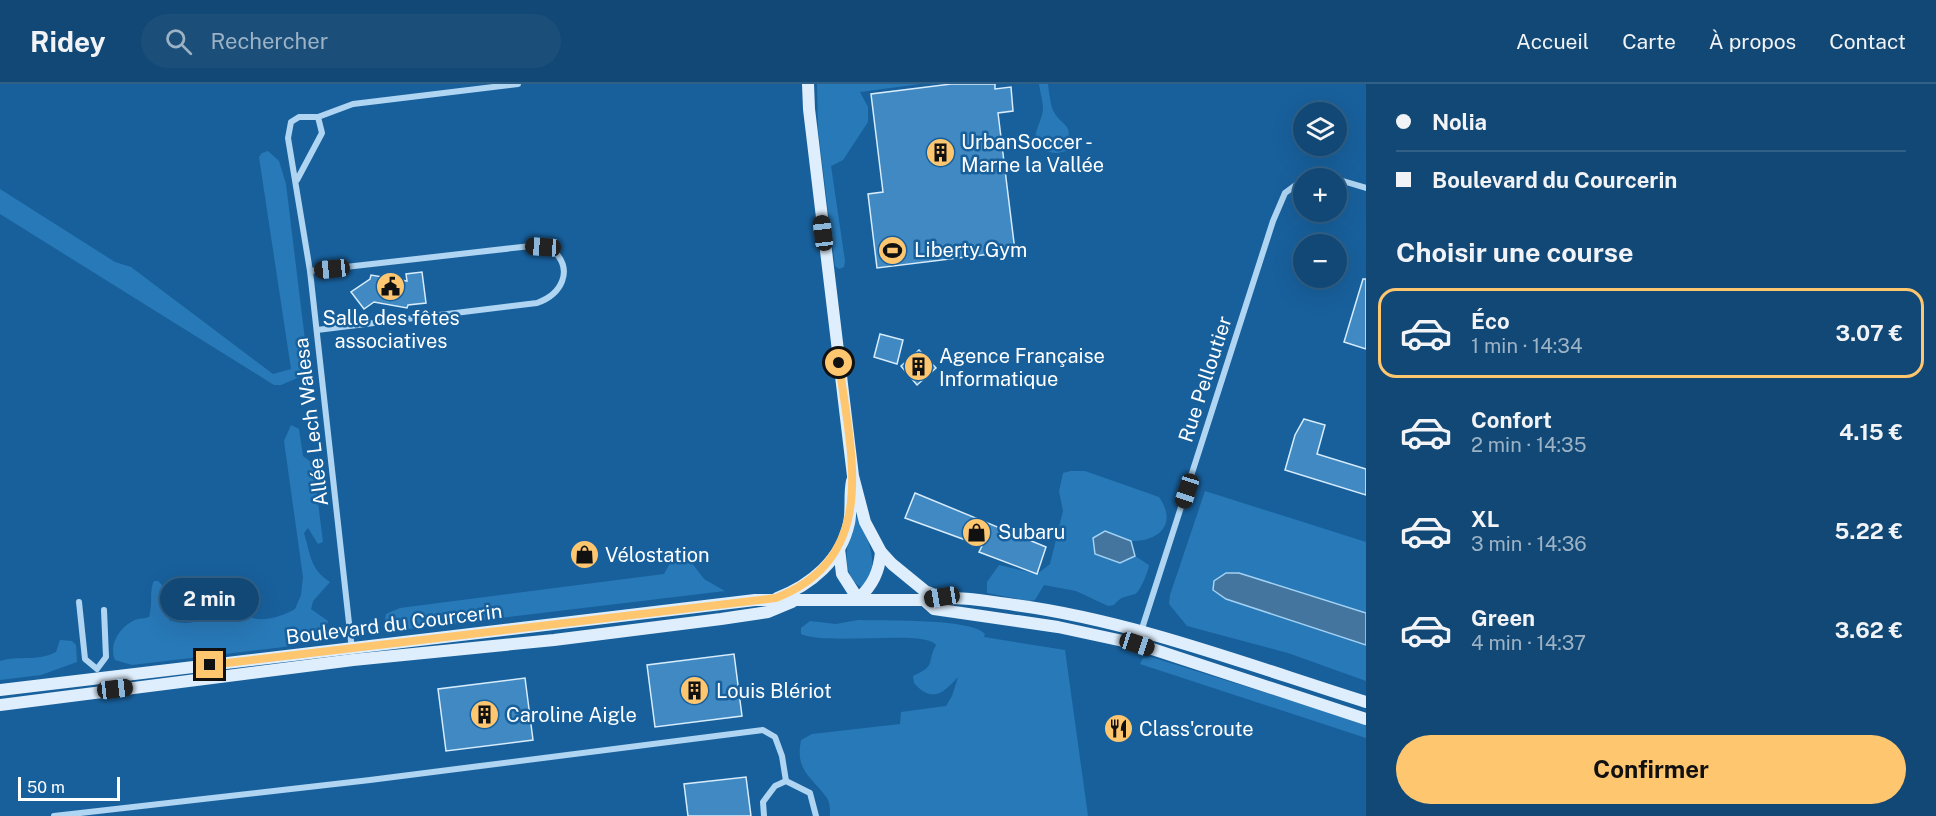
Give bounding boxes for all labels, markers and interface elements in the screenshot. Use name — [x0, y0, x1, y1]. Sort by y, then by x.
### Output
search box — [141, 14, 561, 68]
text: Ridey — [30, 25, 105, 58]
icon: search — [162, 25, 195, 58]
text: Rechercher — [210, 28, 328, 54]
text: Accueil — [1516, 29, 1589, 54]
text: Carte — [1622, 29, 1676, 54]
text: À propos — [1709, 29, 1796, 54]
text: Contact — [1829, 29, 1906, 54]
map controls — [1293, 102, 1347, 288]
button: layers — [1293, 102, 1347, 156]
text: Nolia — [1432, 109, 1487, 135]
place label: UrbanSoccer - Marne la Vallée — [961, 130, 1104, 177]
building icon: UrbanSoccer - Marne la Vallée — [924, 137, 956, 169]
text: Boulevard du Courcerin — [1432, 167, 1677, 193]
button: + — [1293, 168, 1347, 222]
car — [812, 214, 834, 252]
sports icon: Liberty Gym — [877, 234, 909, 266]
button: − — [1293, 234, 1347, 288]
text: Choisir une course — [1396, 236, 1634, 268]
car — [524, 237, 562, 257]
place label: Liberty Gym — [914, 238, 1027, 262]
car — [313, 258, 351, 280]
public building icon: Salle des fêtes associatives — [375, 271, 407, 303]
place label: Salle des fêtes associatives — [322, 306, 460, 353]
icon: car — [1399, 306, 1453, 360]
text: Éco — [1471, 308, 1510, 334]
street label: Rue Pelloutier — [1173, 313, 1237, 445]
text: 3.07 € — [1836, 320, 1903, 346]
text: 1 min · 14:34 — [1471, 334, 1582, 358]
street label: Allée Lech Walesa — [289, 336, 333, 508]
place label: Agence Française Informatique — [939, 344, 1105, 391]
route start — [825, 349, 852, 376]
building icon: Agence Française Informatique — [902, 351, 934, 383]
icon: car — [1399, 405, 1453, 459]
text: Confort — [1471, 407, 1552, 433]
text: 4.15 € — [1839, 419, 1903, 445]
text: 2 min · 14:35 — [1471, 433, 1587, 457]
car — [1173, 471, 1201, 511]
icon: car — [1399, 504, 1453, 558]
text: XL — [1471, 506, 1499, 532]
shop icon: Subaru — [961, 516, 993, 548]
text: 5.22 € — [1835, 518, 1903, 544]
place label: Subaru — [998, 520, 1065, 544]
text: 3 min · 14:36 — [1471, 532, 1587, 556]
shop icon: Vélostation — [568, 539, 600, 571]
place label: Vélostation — [605, 543, 710, 567]
callout: 2 min — [160, 578, 260, 620]
car — [923, 585, 961, 609]
text: 2 min — [183, 587, 236, 611]
street label: Boulevard du Courcerin — [285, 599, 503, 649]
icon: car — [1399, 603, 1453, 657]
text: Green — [1471, 605, 1535, 631]
text: 3.62 € — [1835, 617, 1903, 643]
car — [1117, 630, 1157, 658]
text: 4 min · 14:37 — [1471, 631, 1586, 655]
route end — [196, 651, 223, 678]
building icon: Louis Blériot — [679, 675, 711, 707]
car — [96, 678, 134, 700]
place label: Louis Blériot — [716, 679, 832, 703]
building icon: Caroline Aigle — [469, 699, 501, 731]
place label: Caroline Aigle — [506, 703, 637, 727]
restaurant icon: Class'croute — [1102, 713, 1134, 745]
place label: Class'croute — [1139, 717, 1254, 741]
button: Confirmer — [1396, 735, 1906, 804]
scale bar — [18, 774, 120, 802]
text: 50 m — [27, 778, 65, 797]

